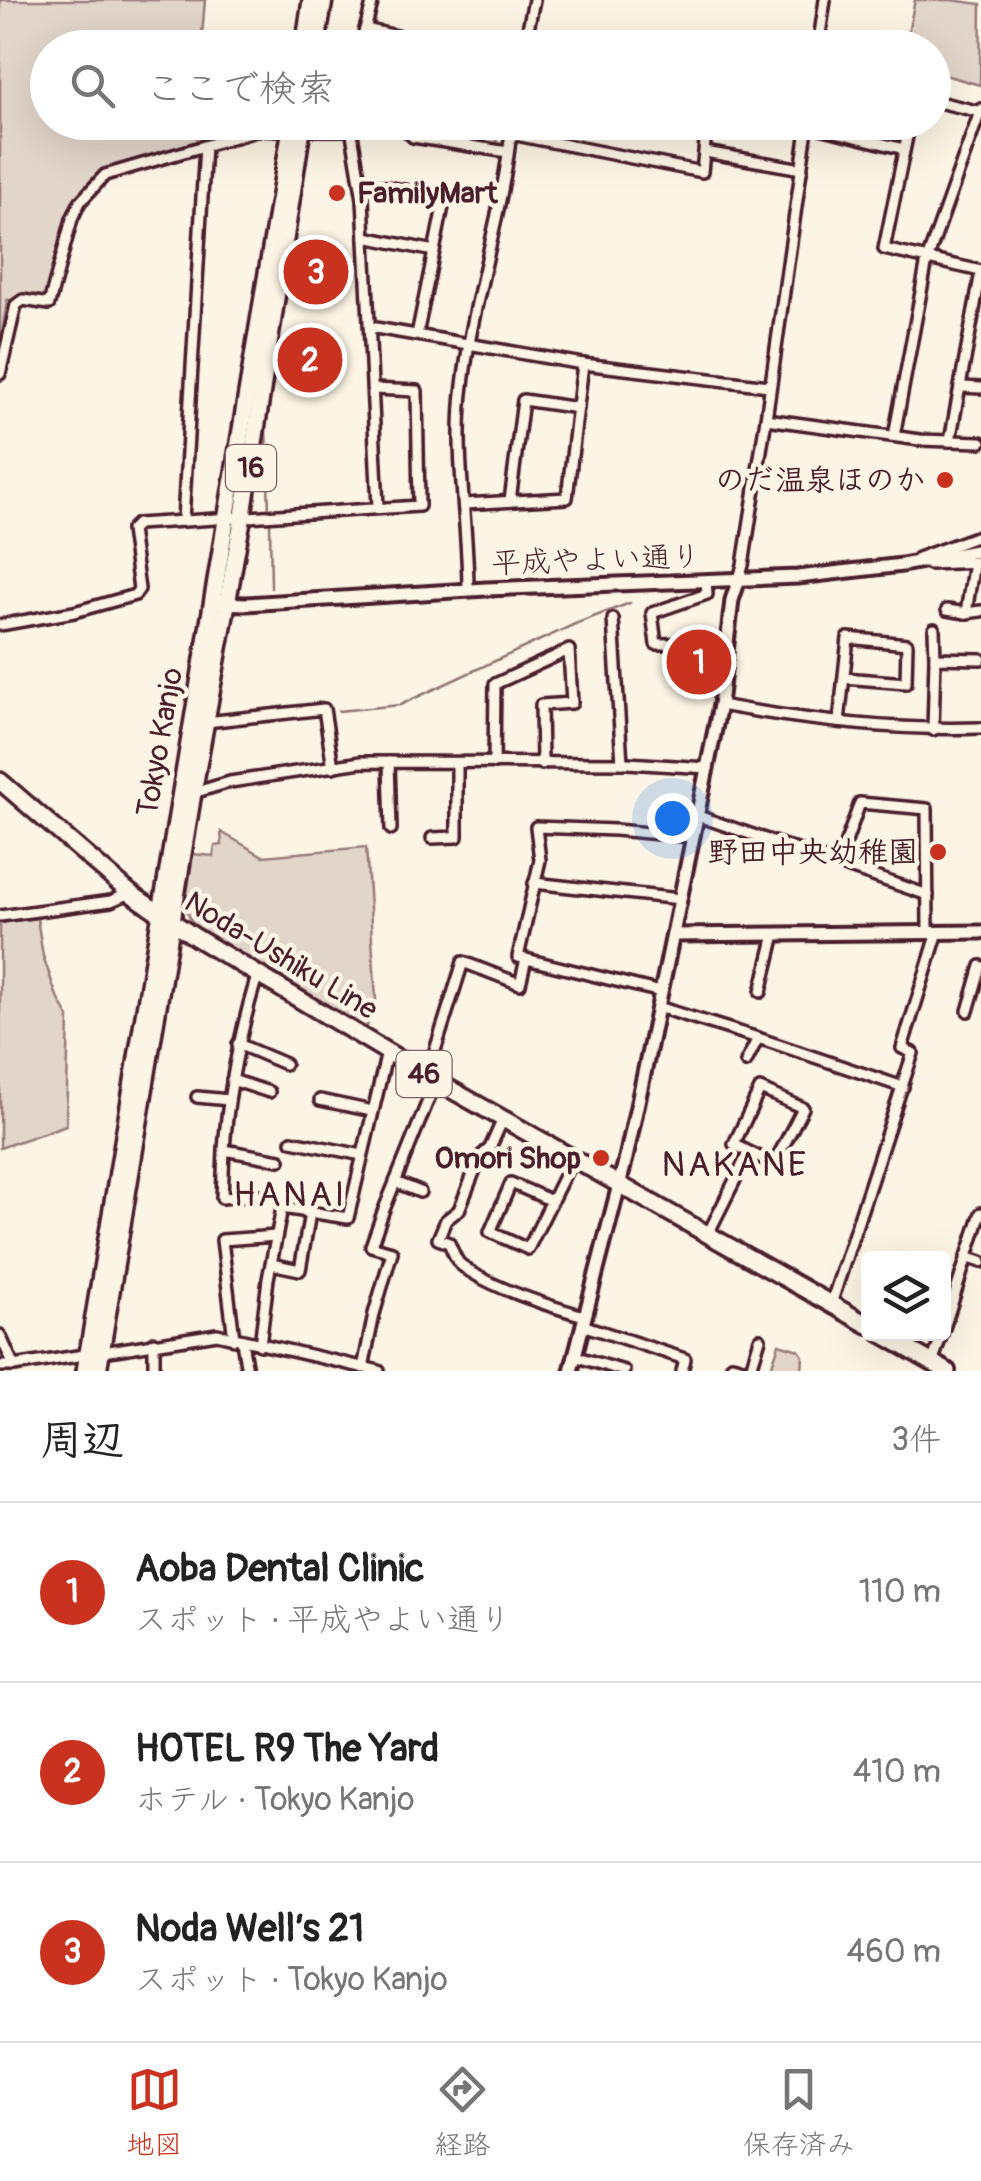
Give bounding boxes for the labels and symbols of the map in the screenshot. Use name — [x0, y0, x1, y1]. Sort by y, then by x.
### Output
place label: FamilyMart — [357, 175, 498, 212]
marker: FamilyMart — [326, 182, 348, 204]
pin: 3 — [284, 234, 348, 310]
pin: 2 — [278, 322, 342, 398]
road number: 16 — [226, 445, 276, 491]
place label: のだ温泉ほのか — [715, 462, 925, 499]
marker: のだ温泉ほのか — [934, 469, 956, 491]
street label: 平成やよい通り — [490, 538, 702, 582]
pin: 1 — [666, 624, 732, 700]
street label: Tokyo Kanjo — [129, 665, 191, 819]
your location — [647, 793, 698, 844]
place label: 野田中央幼稚園 — [708, 834, 918, 871]
marker: 野田中央幼稚園 — [927, 841, 949, 863]
street label: Noda-Ushiku Line — [178, 884, 384, 1028]
road number: 46 — [396, 1051, 452, 1097]
place label: Omori Shop — [435, 1140, 581, 1177]
district label: NAKANE — [661, 1143, 809, 1187]
marker: Omori Shop — [590, 1147, 612, 1169]
district label: HANAI — [233, 1173, 347, 1217]

